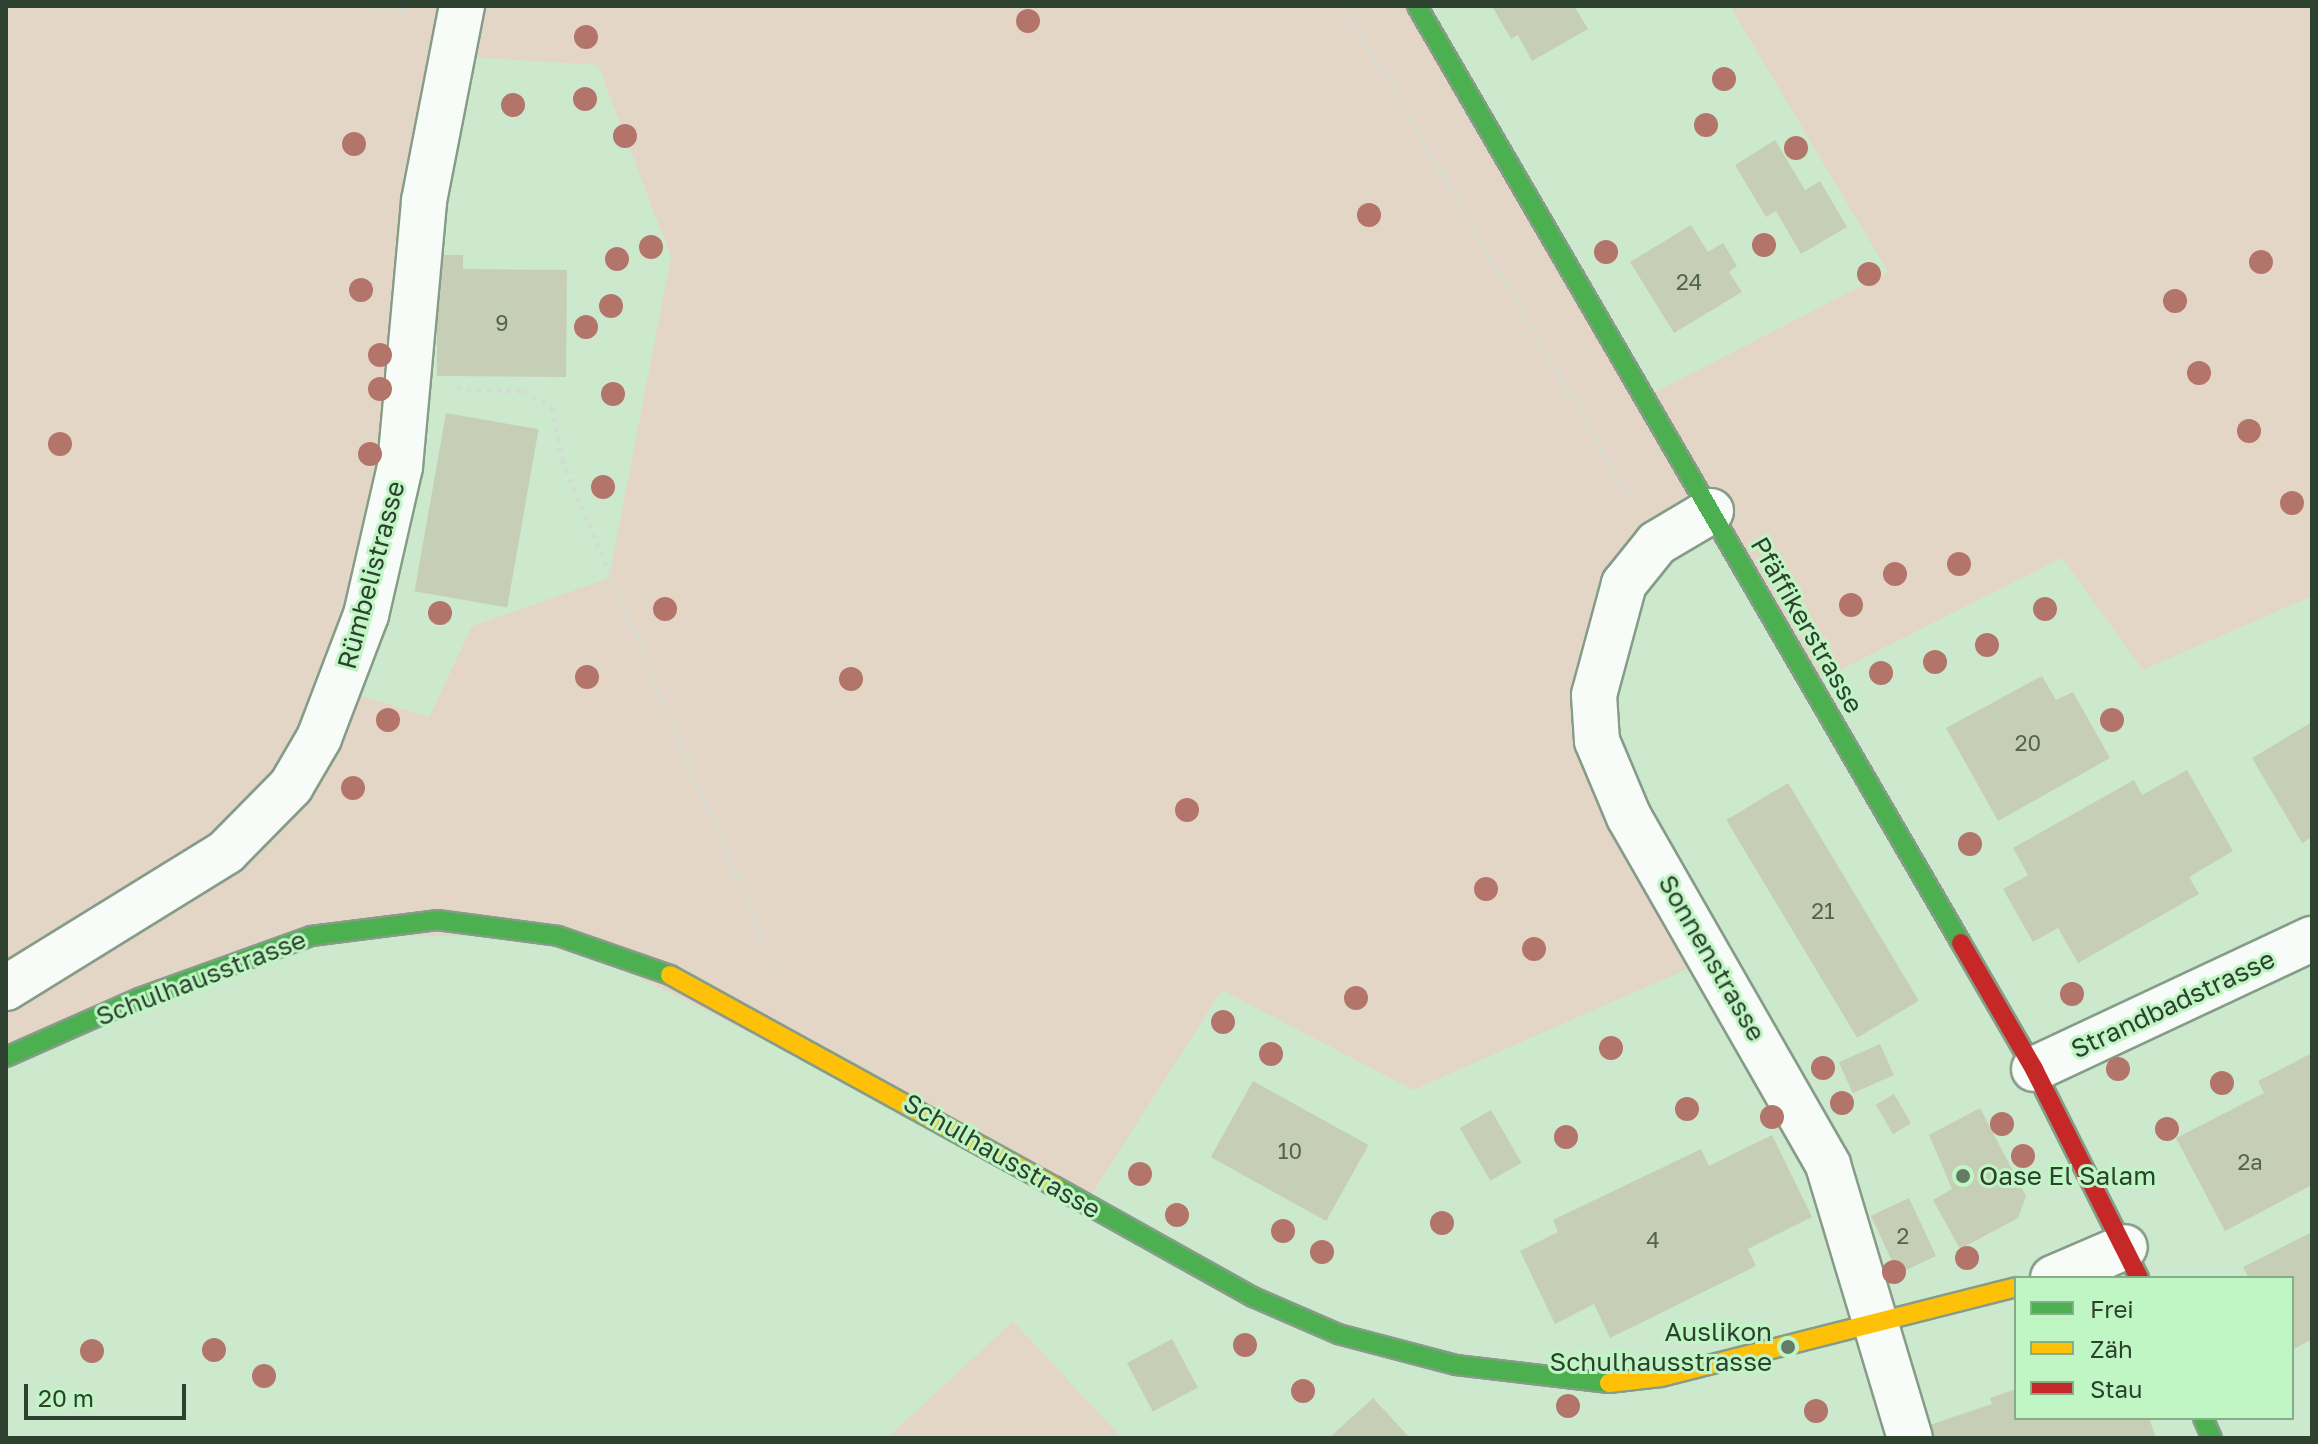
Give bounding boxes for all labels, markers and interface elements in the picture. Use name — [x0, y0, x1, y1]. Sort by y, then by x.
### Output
house number: 24 — [1676, 269, 1702, 295]
house number: 9 — [495, 310, 509, 336]
street label: Rümbelistrasse — [331, 477, 411, 673]
street label: Pfäffikerstrasse — [1744, 531, 1870, 719]
house number: 20 — [2015, 730, 2041, 756]
street label: Sonnenstrasse — [1652, 869, 1772, 1047]
house number: 21 — [1811, 898, 1835, 924]
street label: Schulhausstrasse — [92, 924, 310, 1032]
street label: Strandbadstrasse — [2066, 943, 2280, 1065]
street label: Schulhausstrasse — [898, 1087, 1106, 1225]
house number: 10 — [1278, 1138, 1302, 1164]
house number: 2a — [2237, 1149, 2263, 1175]
place label: Oase El Salam — [1979, 1160, 2156, 1192]
marker: Oase El Salam — [1954, 1167, 1972, 1185]
house number: 2 — [1897, 1223, 1909, 1249]
house number: 4 — [1646, 1227, 1660, 1253]
legend — [2014, 1276, 2294, 1420]
text: Frei — [2090, 1294, 2134, 1323]
place label: Auslikon Schulhausstrasse — [1550, 1316, 1772, 1378]
text: Zäh — [2090, 1334, 2133, 1363]
marker: Auslikon Schulhausstrasse — [1779, 1338, 1797, 1356]
scale bar — [28, 1368, 190, 1418]
text: Stau — [2090, 1374, 2143, 1403]
text: 20 m — [38, 1383, 94, 1412]

